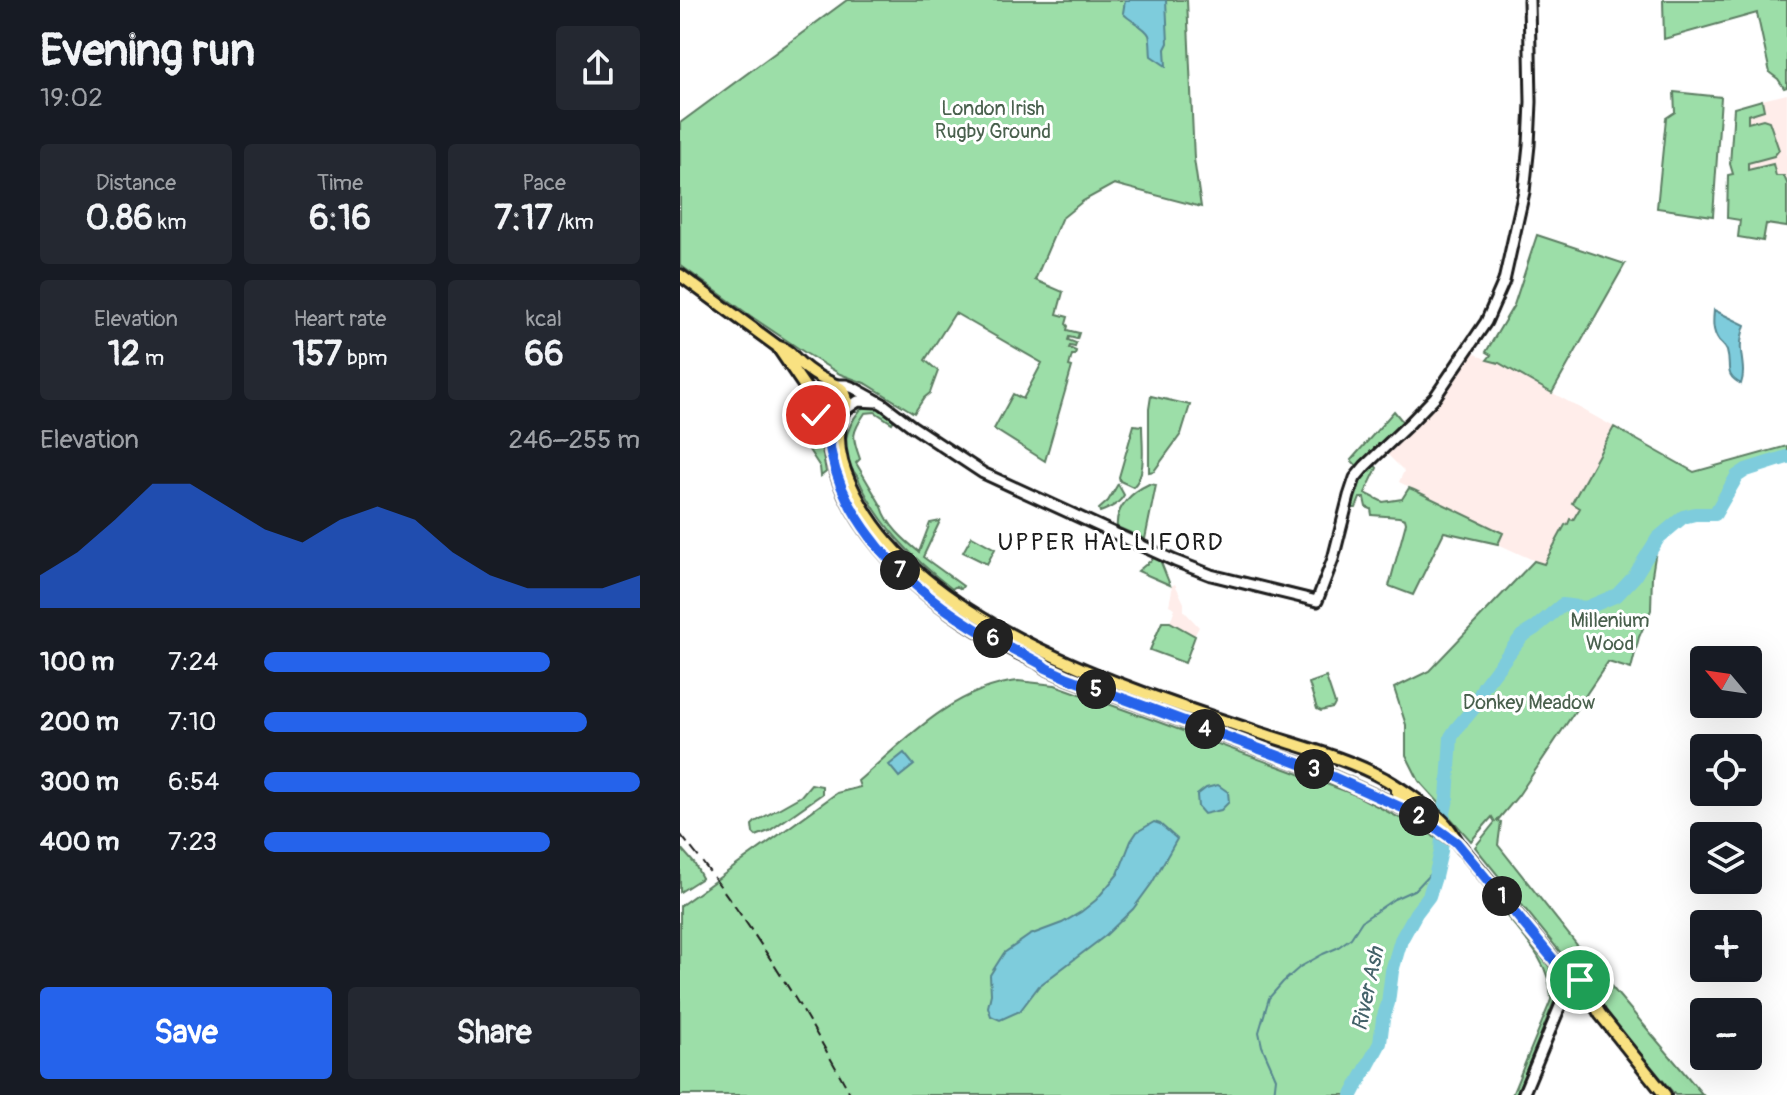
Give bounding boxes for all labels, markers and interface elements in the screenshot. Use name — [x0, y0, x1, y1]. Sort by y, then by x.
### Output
text: Evening run — [40, 24, 255, 79]
button: share — [556, 26, 640, 110]
text: 19:02 — [40, 82, 103, 114]
park label: London Irish Rugby Ground — [935, 96, 1051, 144]
text: Distance — [96, 169, 176, 197]
text: Time — [317, 169, 363, 197]
text: Pace — [522, 169, 566, 197]
text: 0.86 — [85, 197, 153, 240]
text: 6:16 — [309, 197, 371, 240]
text: 7:17 — [494, 197, 552, 240]
text: km — [153, 208, 187, 236]
text: /km — [552, 208, 594, 236]
text: Elevation — [94, 305, 178, 333]
text: Heart rate — [294, 305, 386, 333]
text: kcal — [526, 305, 562, 333]
text: 12 — [108, 333, 140, 376]
text: 157 — [292, 333, 342, 376]
text: 66 — [524, 333, 564, 376]
text: m — [140, 344, 164, 372]
text: bpm — [342, 344, 388, 372]
pin — [782, 381, 850, 449]
icon: check — [794, 393, 838, 437]
text: Elevation — [40, 424, 139, 456]
text: 246–255 m — [508, 424, 640, 456]
district label: UPPER HALLIFORD — [997, 528, 1225, 557]
pin: 7 — [880, 550, 920, 590]
text: 7 — [894, 556, 906, 584]
park label: Millenium Wood — [1570, 608, 1650, 656]
pin: 6 — [973, 618, 1013, 658]
text: 6 — [987, 624, 999, 652]
text: 100 m — [40, 646, 114, 678]
text: 7:24 — [168, 646, 218, 678]
north arrow — [1690, 646, 1762, 718]
map controls — [1690, 646, 1762, 1070]
pin: 5 — [1076, 669, 1116, 709]
text: 5 — [1090, 675, 1102, 703]
park label: Donkey Meadow — [1463, 690, 1596, 715]
text: 200 m — [40, 706, 119, 738]
text: 7:10 — [168, 706, 217, 738]
pin: 4 — [1185, 709, 1225, 749]
text: 4 — [1199, 715, 1211, 743]
button: locate — [1690, 734, 1762, 806]
pin: 3 — [1294, 749, 1334, 789]
text: 3 — [1308, 755, 1320, 783]
text: 300 m — [40, 766, 119, 798]
text: 6:54 — [168, 766, 219, 798]
pin: 2 — [1399, 796, 1439, 836]
text: 2 — [1413, 802, 1425, 830]
button: layers — [1690, 822, 1762, 894]
text: 400 m — [40, 826, 119, 858]
text: 7:23 — [168, 826, 217, 858]
pin: 1 — [1482, 876, 1522, 916]
text: 1 — [1498, 882, 1506, 910]
button: + — [1690, 910, 1762, 982]
water label: River Ash — [1345, 943, 1391, 1034]
pin — [1546, 946, 1614, 1014]
icon: arrive — [1558, 958, 1602, 1002]
button: Save — [40, 987, 332, 1079]
button: Share — [348, 987, 640, 1079]
button: − — [1690, 998, 1762, 1070]

